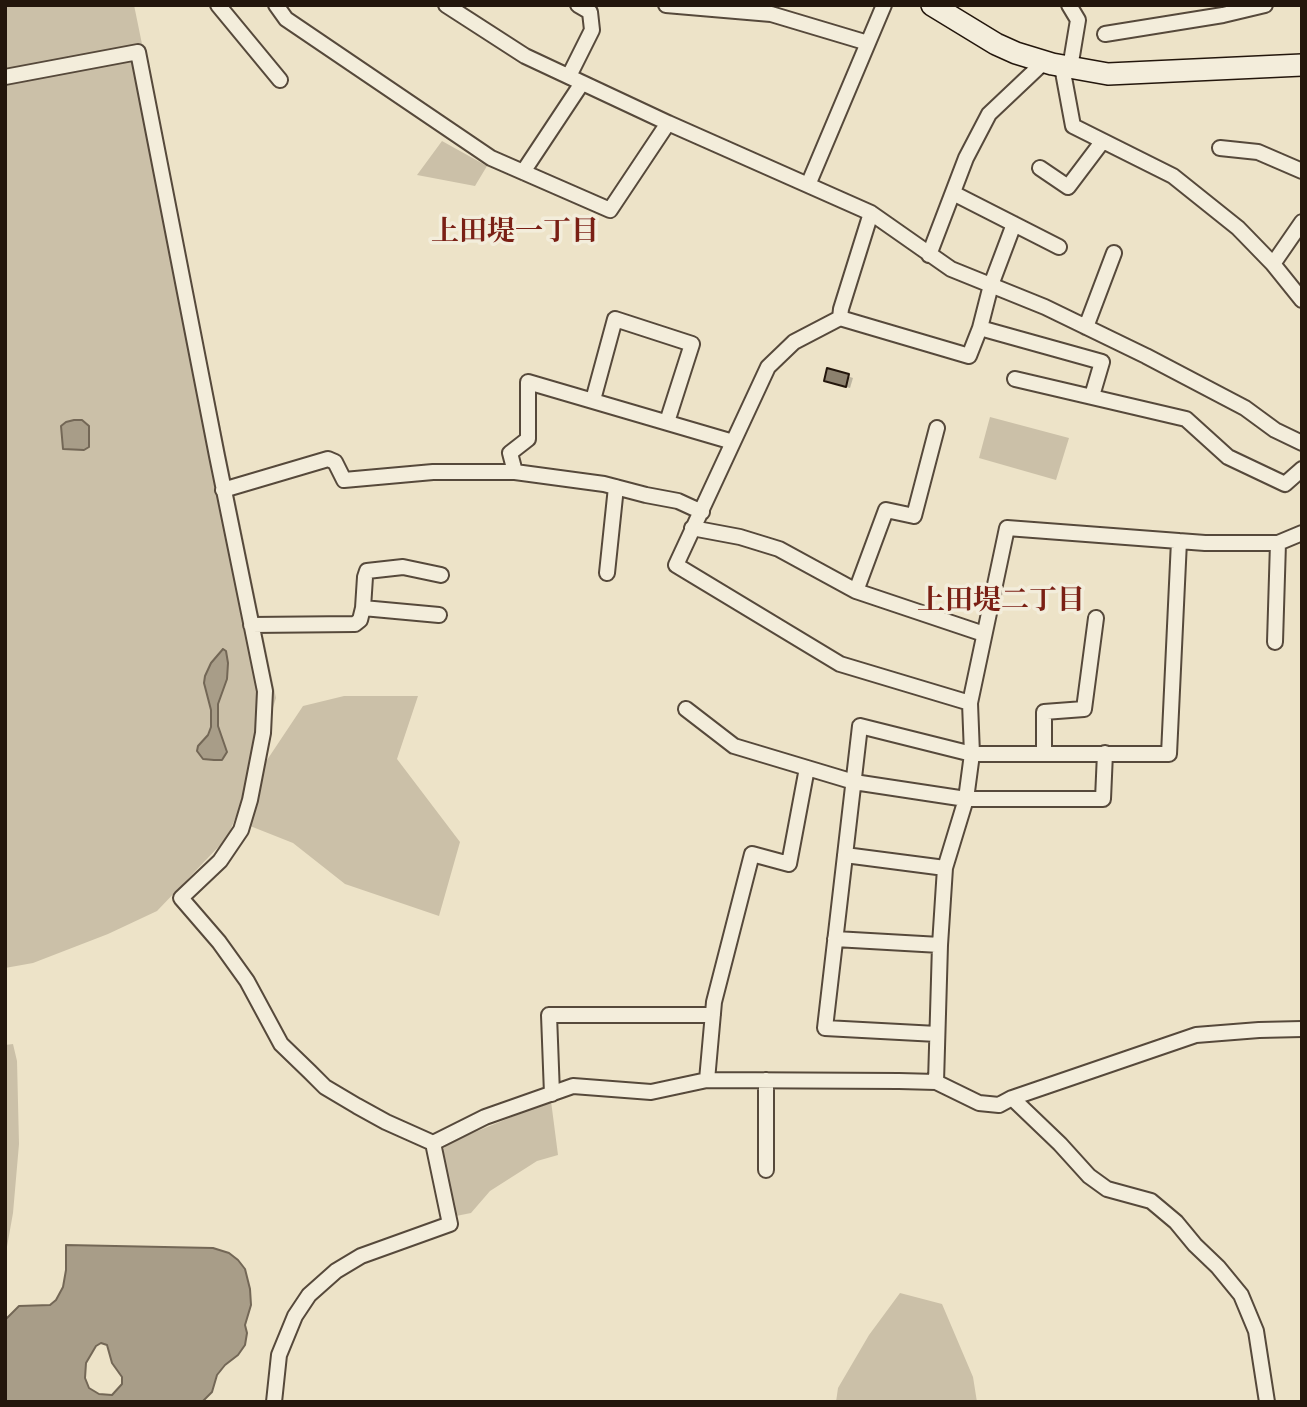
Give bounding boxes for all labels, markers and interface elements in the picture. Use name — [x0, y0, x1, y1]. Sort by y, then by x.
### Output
district label: 上田堤一丁目 — [431, 215, 599, 249]
district label: 上田堤二丁目 — [917, 584, 1085, 618]

